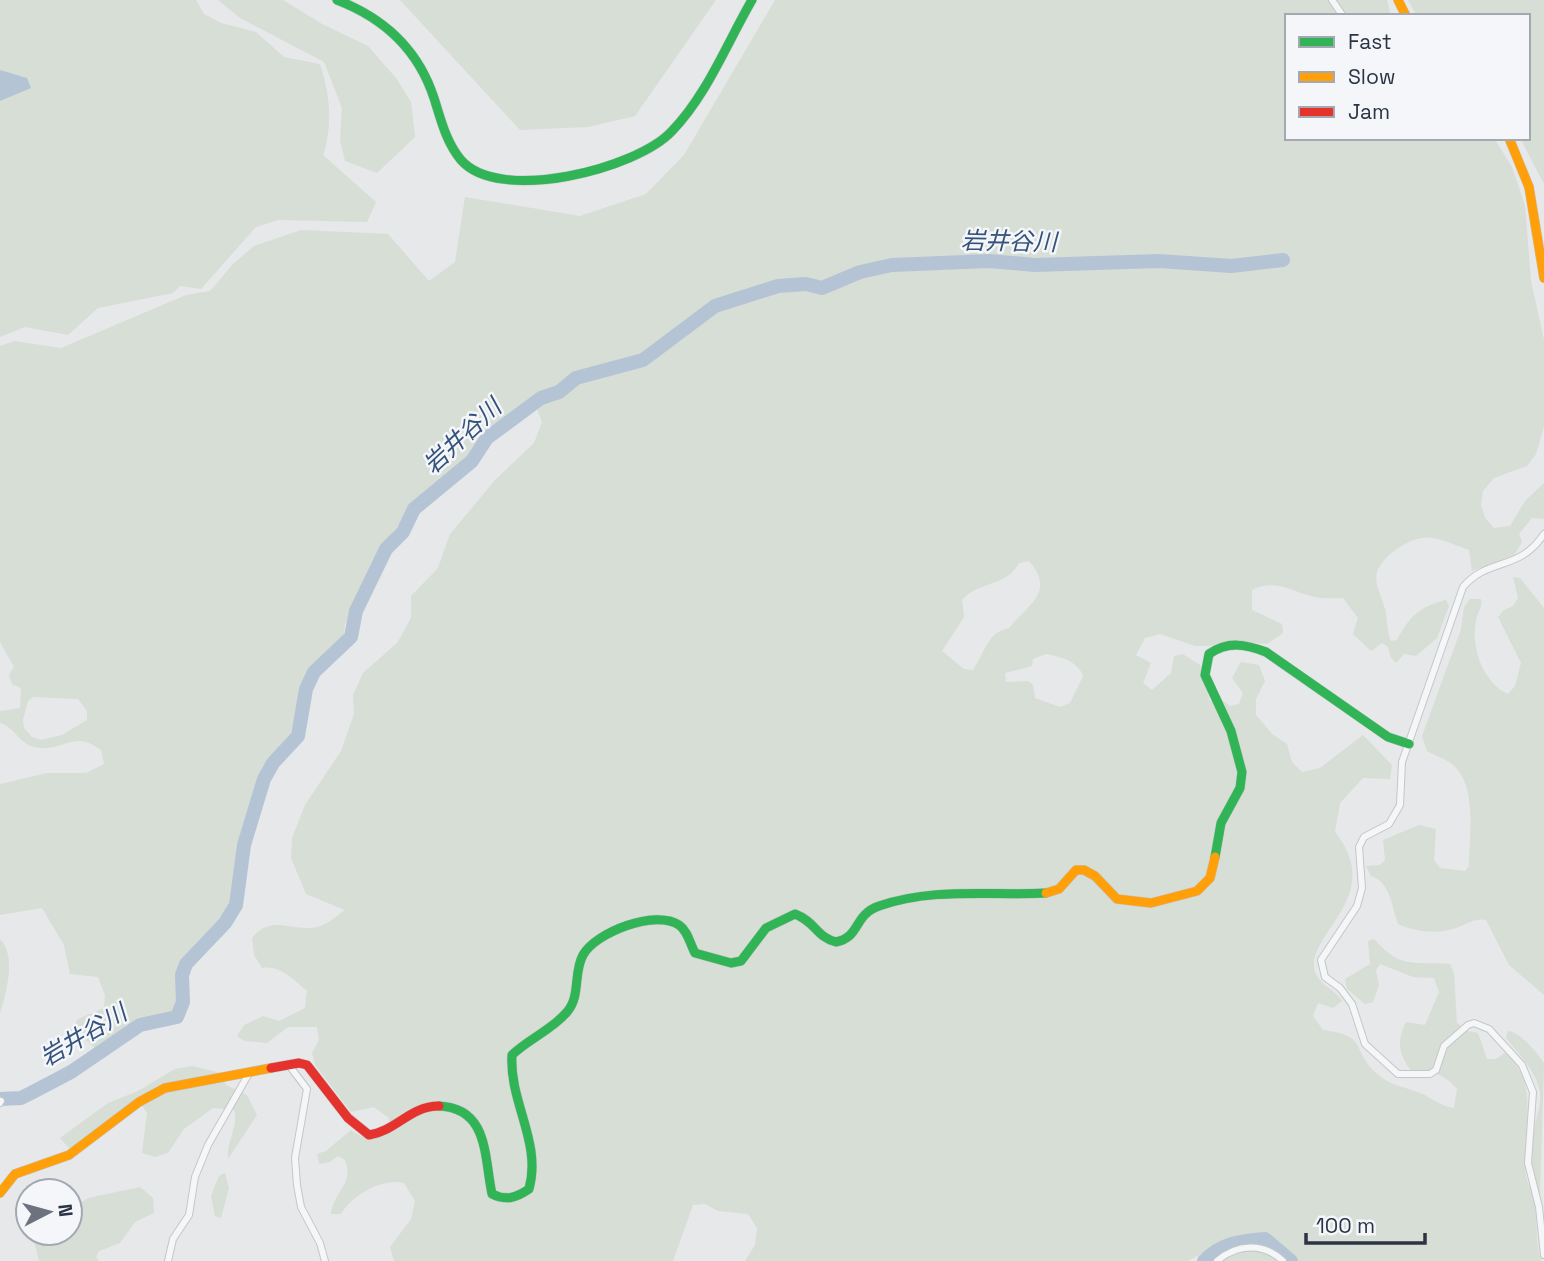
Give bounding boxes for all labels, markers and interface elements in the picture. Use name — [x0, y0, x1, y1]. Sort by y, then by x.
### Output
legend — [1285, 14, 1530, 140]
text: Fast — [1348, 28, 1392, 55]
text: Slow — [1348, 63, 1396, 90]
text: Jam — [1348, 98, 1390, 125]
water label: 岩井谷川 — [961, 225, 1060, 257]
water label: 岩井谷川 — [416, 390, 510, 480]
water label: 岩井谷川 — [34, 995, 135, 1073]
north arrow — [14, 1177, 84, 1247]
scale bar — [1306, 1202, 1425, 1246]
text: N — [52, 1203, 79, 1218]
text: 100 m — [1316, 1212, 1375, 1239]

